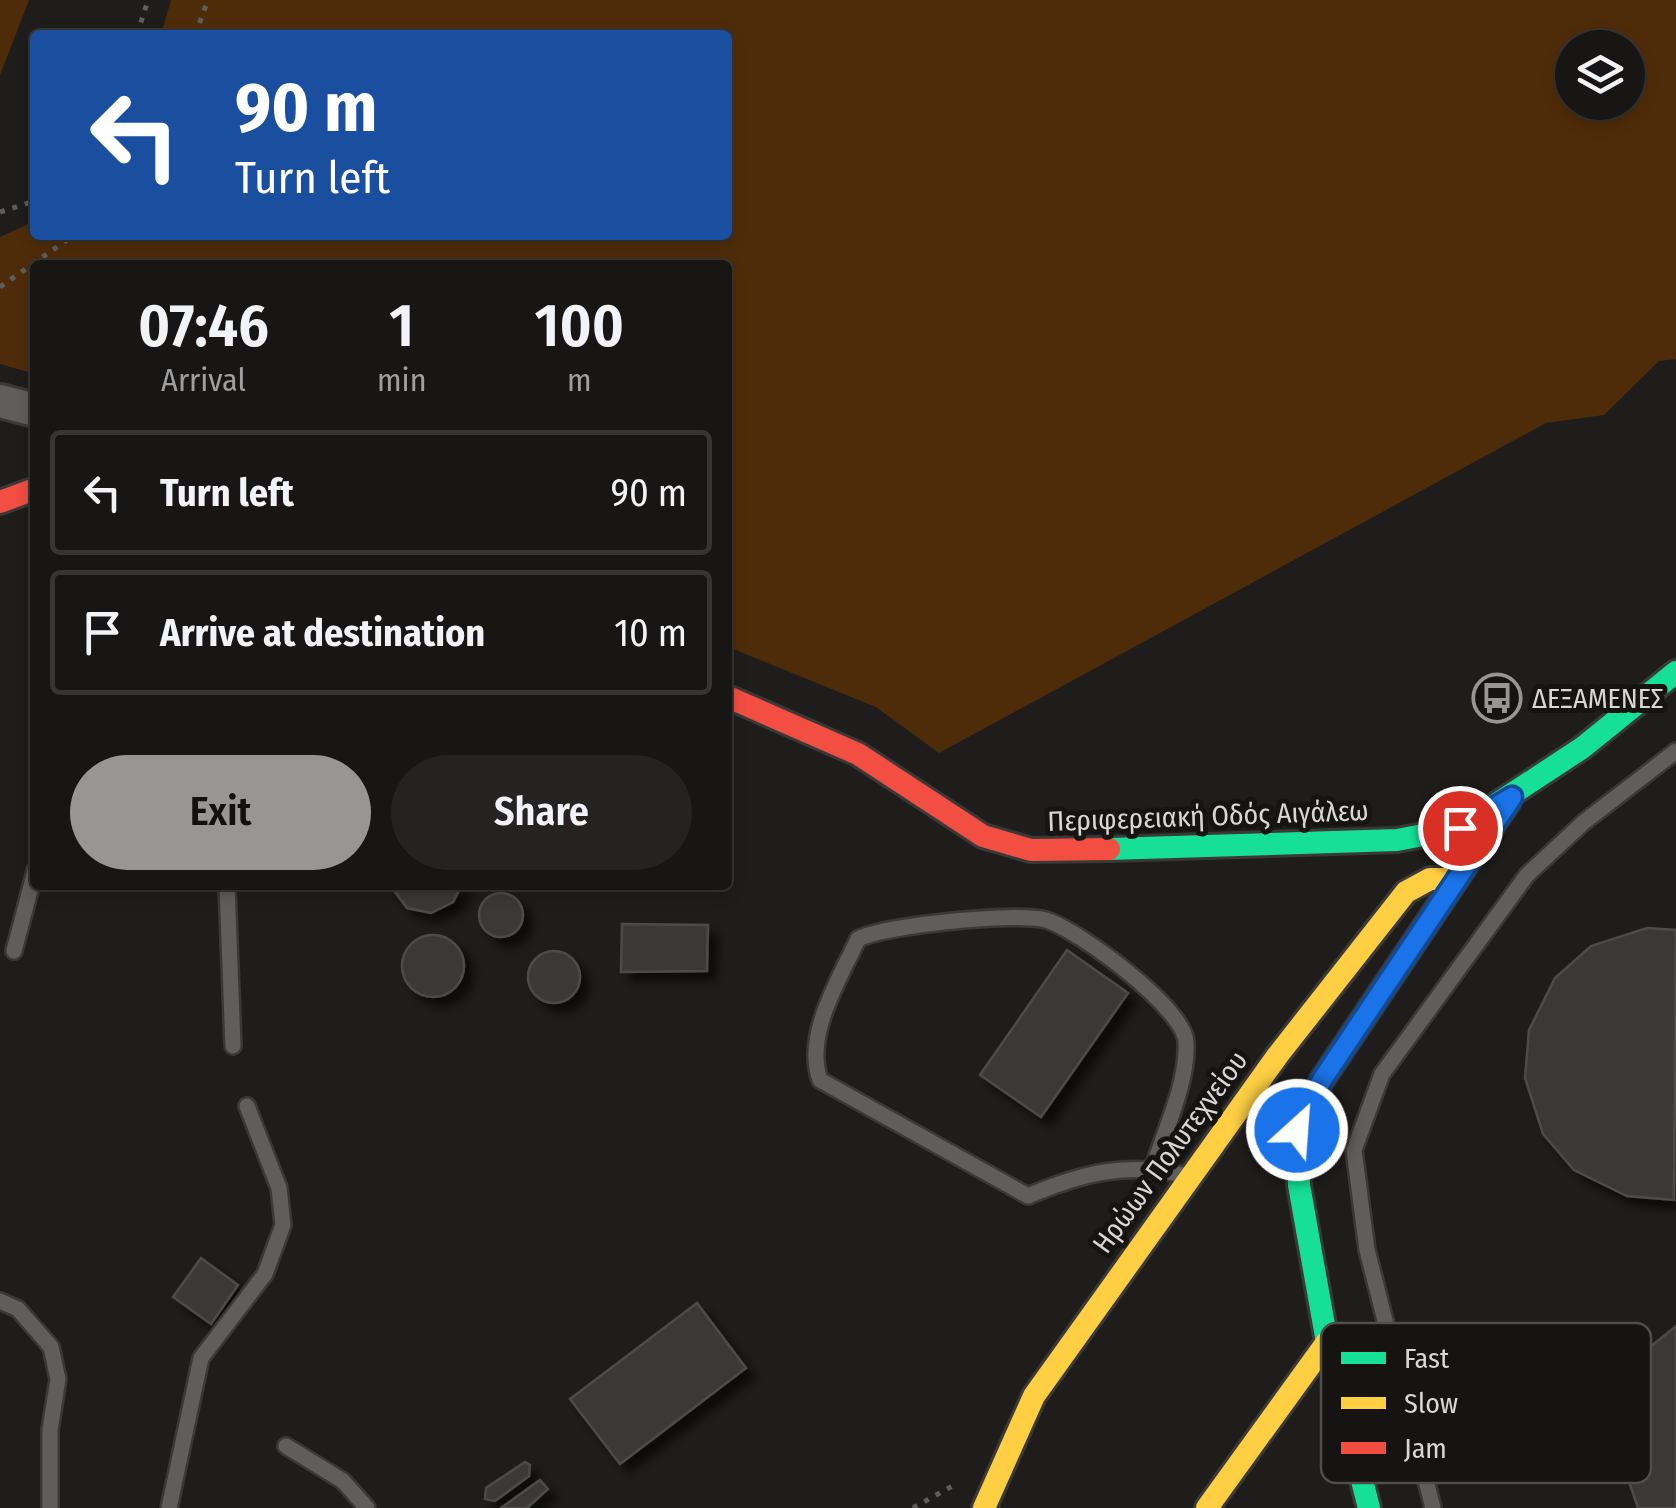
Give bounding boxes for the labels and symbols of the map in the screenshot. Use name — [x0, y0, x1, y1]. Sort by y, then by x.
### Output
bus stop icon: ΔΕΞΑΜΕΝΕΣ — [1471, 672, 1523, 724]
place label: ΔΕΞΑΜΕΝΕΣ — [1532, 682, 1663, 715]
pin — [1418, 786, 1503, 871]
street label: Περιφερειακή Οδός Αιγάλεω — [1047, 794, 1369, 838]
street label: Ηρώων Πολυτεχνείου — [1086, 1045, 1254, 1259]
position arrow — [1245, 1078, 1349, 1182]
legend — [1321, 1323, 1651, 1483]
text: Fast — [1404, 1342, 1450, 1375]
text: Slow — [1404, 1387, 1458, 1420]
text: Jam — [1404, 1432, 1447, 1465]

